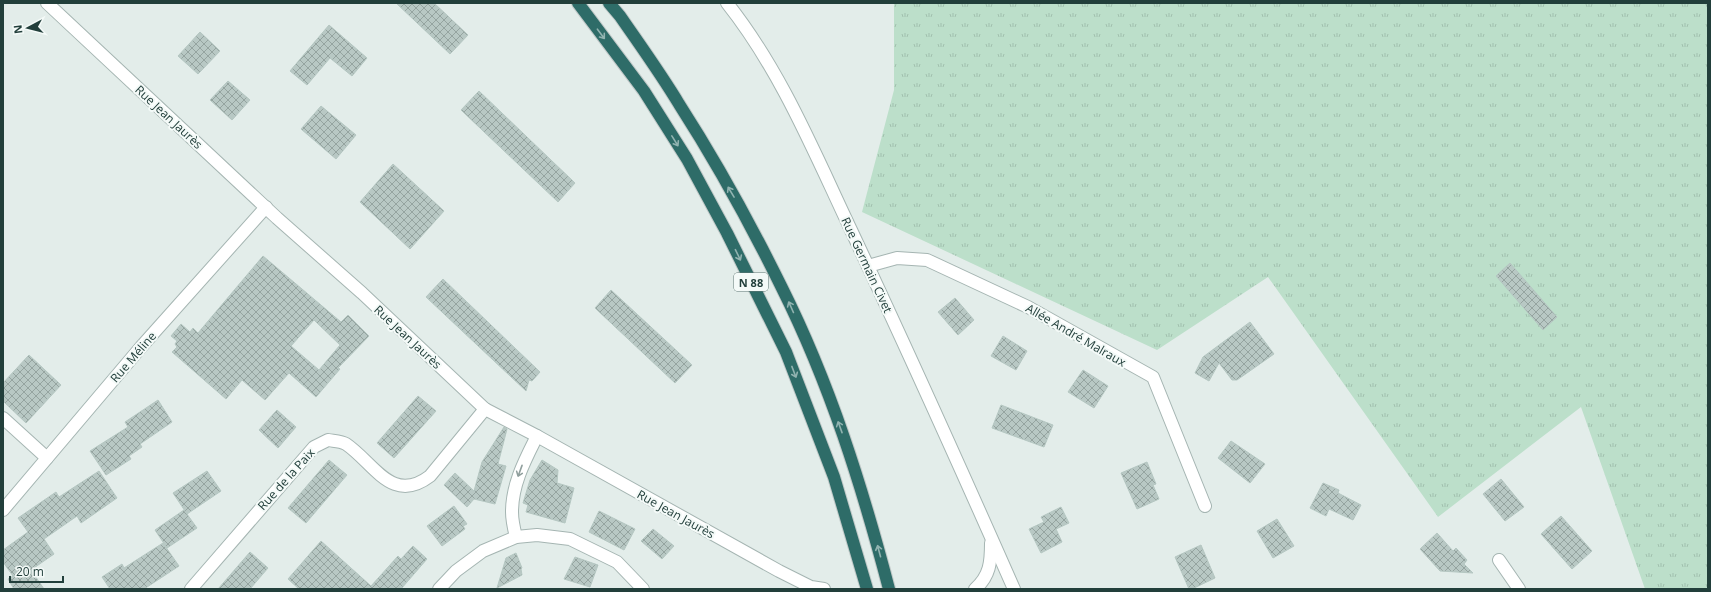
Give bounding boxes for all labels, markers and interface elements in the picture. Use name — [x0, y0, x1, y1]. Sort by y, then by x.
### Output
north arrow — [8, 8, 48, 48]
text: N — [10, 24, 26, 35]
one-way arrow — [597, 29, 605, 40]
street label: Rue Jean Jaurès — [132, 81, 207, 153]
one-way arrow — [672, 135, 680, 147]
one-way arrow — [727, 186, 735, 198]
street label: Rue Germain Civet — [837, 214, 897, 316]
one-way arrow — [735, 248, 742, 260]
road number: N 88 — [734, 273, 768, 291]
street label: Allée André Malraux — [1023, 299, 1130, 371]
street label: Rue Jean Jaurès — [371, 301, 446, 373]
one-way arrow — [787, 302, 794, 314]
street label: Rue Méline — [106, 328, 160, 386]
one-way arrow — [790, 366, 798, 378]
one-way arrow — [836, 422, 844, 434]
street label: Rue de la Paix — [254, 444, 319, 514]
one-way arrow — [516, 465, 524, 477]
street label: Rue Jean Jaurès — [634, 486, 718, 542]
one-way arrow — [875, 545, 883, 558]
scale bar — [10, 558, 63, 584]
text: 20 m — [16, 563, 44, 580]

